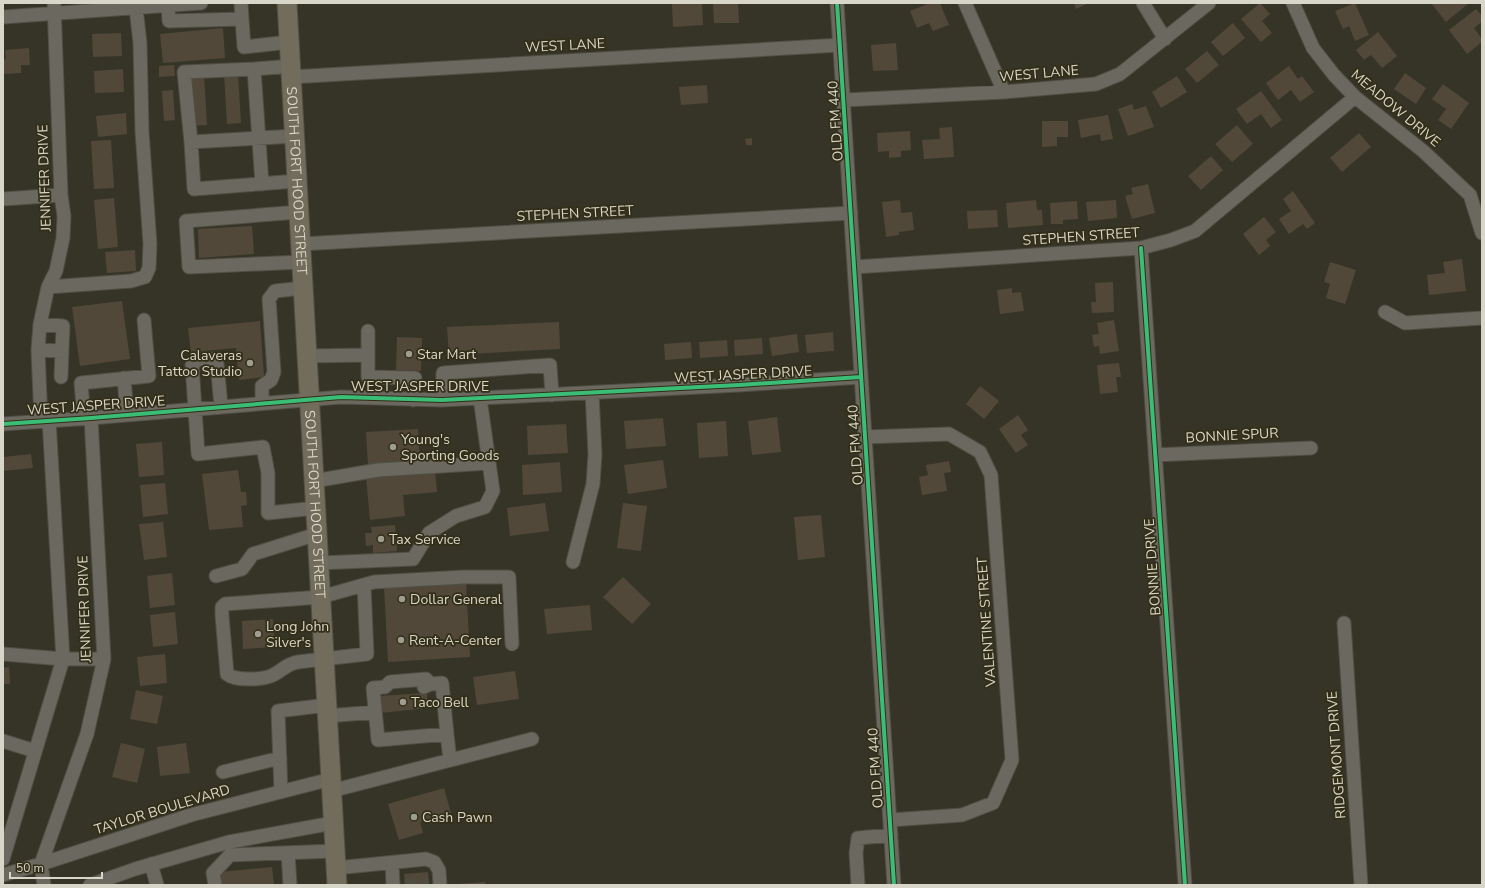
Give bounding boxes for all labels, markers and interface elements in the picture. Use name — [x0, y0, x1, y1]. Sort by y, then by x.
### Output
street label: WEST LANE — [525, 34, 605, 57]
street label: WEST LANE — [998, 61, 1080, 86]
street label: MEADOW DRIVE — [1347, 65, 1444, 151]
street label: OLD FM 440 — [823, 80, 848, 162]
street label: SOUTH FORT HOOD STREET — [282, 86, 311, 276]
street label: JENNIFER DRIVE — [33, 124, 56, 233]
street label: STEPHEN STREET — [516, 201, 635, 226]
street label: STEPHEN STREET — [1022, 223, 1141, 250]
place label: Star Mart — [417, 345, 476, 364]
place label: Calaveras Tattoo Studio — [158, 346, 242, 381]
marker: Star Mart — [404, 349, 414, 359]
marker: Calaveras Tattoo Studio — [245, 358, 255, 368]
street label: WEST JASPER DRIVE — [673, 361, 813, 388]
street label: WEST JASPER DRIVE — [351, 377, 489, 396]
street label: WEST JASPER DRIVE — [26, 391, 166, 420]
street label: OLD FM 440 — [843, 404, 868, 486]
street label: SOUTH FORT HOOD STREET — [300, 410, 330, 599]
street label: BONNIE SPUR — [1185, 424, 1279, 447]
place label: Young's Sporting Goods — [400, 430, 500, 465]
marker: Young's Sporting Goods — [388, 442, 398, 452]
street label: BONNIE DRIVE — [1140, 518, 1165, 616]
place label: Tax Service — [389, 530, 460, 549]
marker: Tax Service — [376, 534, 386, 544]
street label: JENNIFER DRIVE — [73, 555, 96, 664]
street label: VALENTINE STREET — [972, 556, 1001, 689]
place label: Dollar General — [410, 590, 503, 609]
marker: Dollar General — [397, 594, 407, 604]
place label: Long John Silver's — [266, 617, 329, 652]
marker: Long John Silver's — [253, 629, 263, 639]
place label: Rent-A-Center — [409, 631, 502, 650]
marker: Rent-A-Center — [396, 635, 406, 645]
street label: RIDGEMONT DRIVE — [1323, 691, 1350, 819]
place label: Taco Bell — [411, 693, 470, 712]
marker: Taco Bell — [398, 697, 408, 707]
street label: OLD FM 440 — [863, 727, 888, 809]
street label: TAYLOR BOULEVARD — [92, 780, 232, 839]
place label: Cash Pawn — [422, 808, 493, 827]
marker: Cash Pawn — [409, 812, 419, 822]
scale bar — [10, 854, 102, 880]
text: 50 m — [16, 860, 44, 876]

